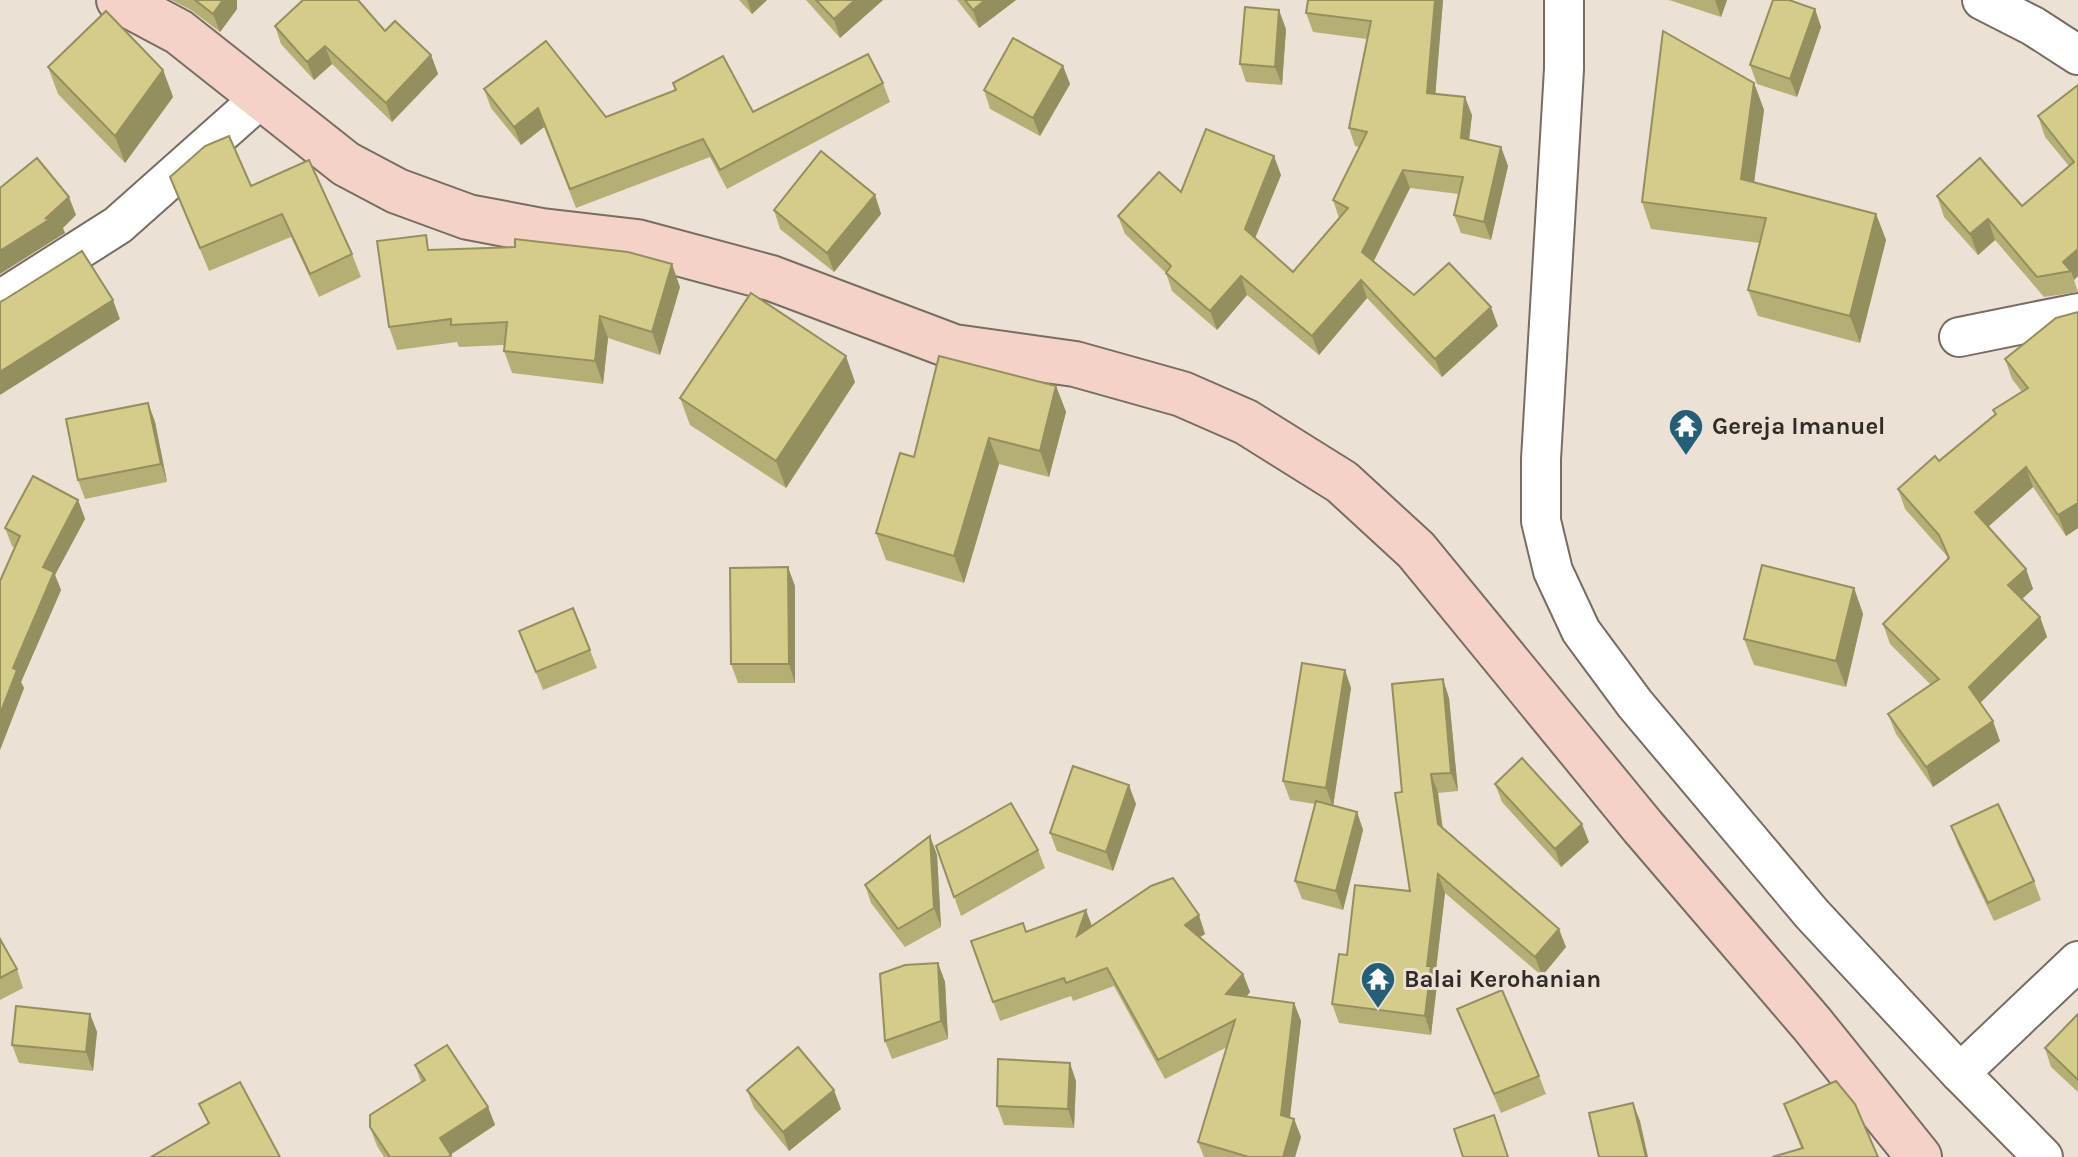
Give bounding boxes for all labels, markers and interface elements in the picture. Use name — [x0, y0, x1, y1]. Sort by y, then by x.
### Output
temple icon: Gereja Imanuel — [1667, 407, 1705, 457]
place label: Gereja Imanuel — [1712, 412, 1885, 440]
temple icon: Balai Kerohanian — [1359, 960, 1397, 1010]
place label: Balai Kerohanian — [1404, 965, 1601, 993]

